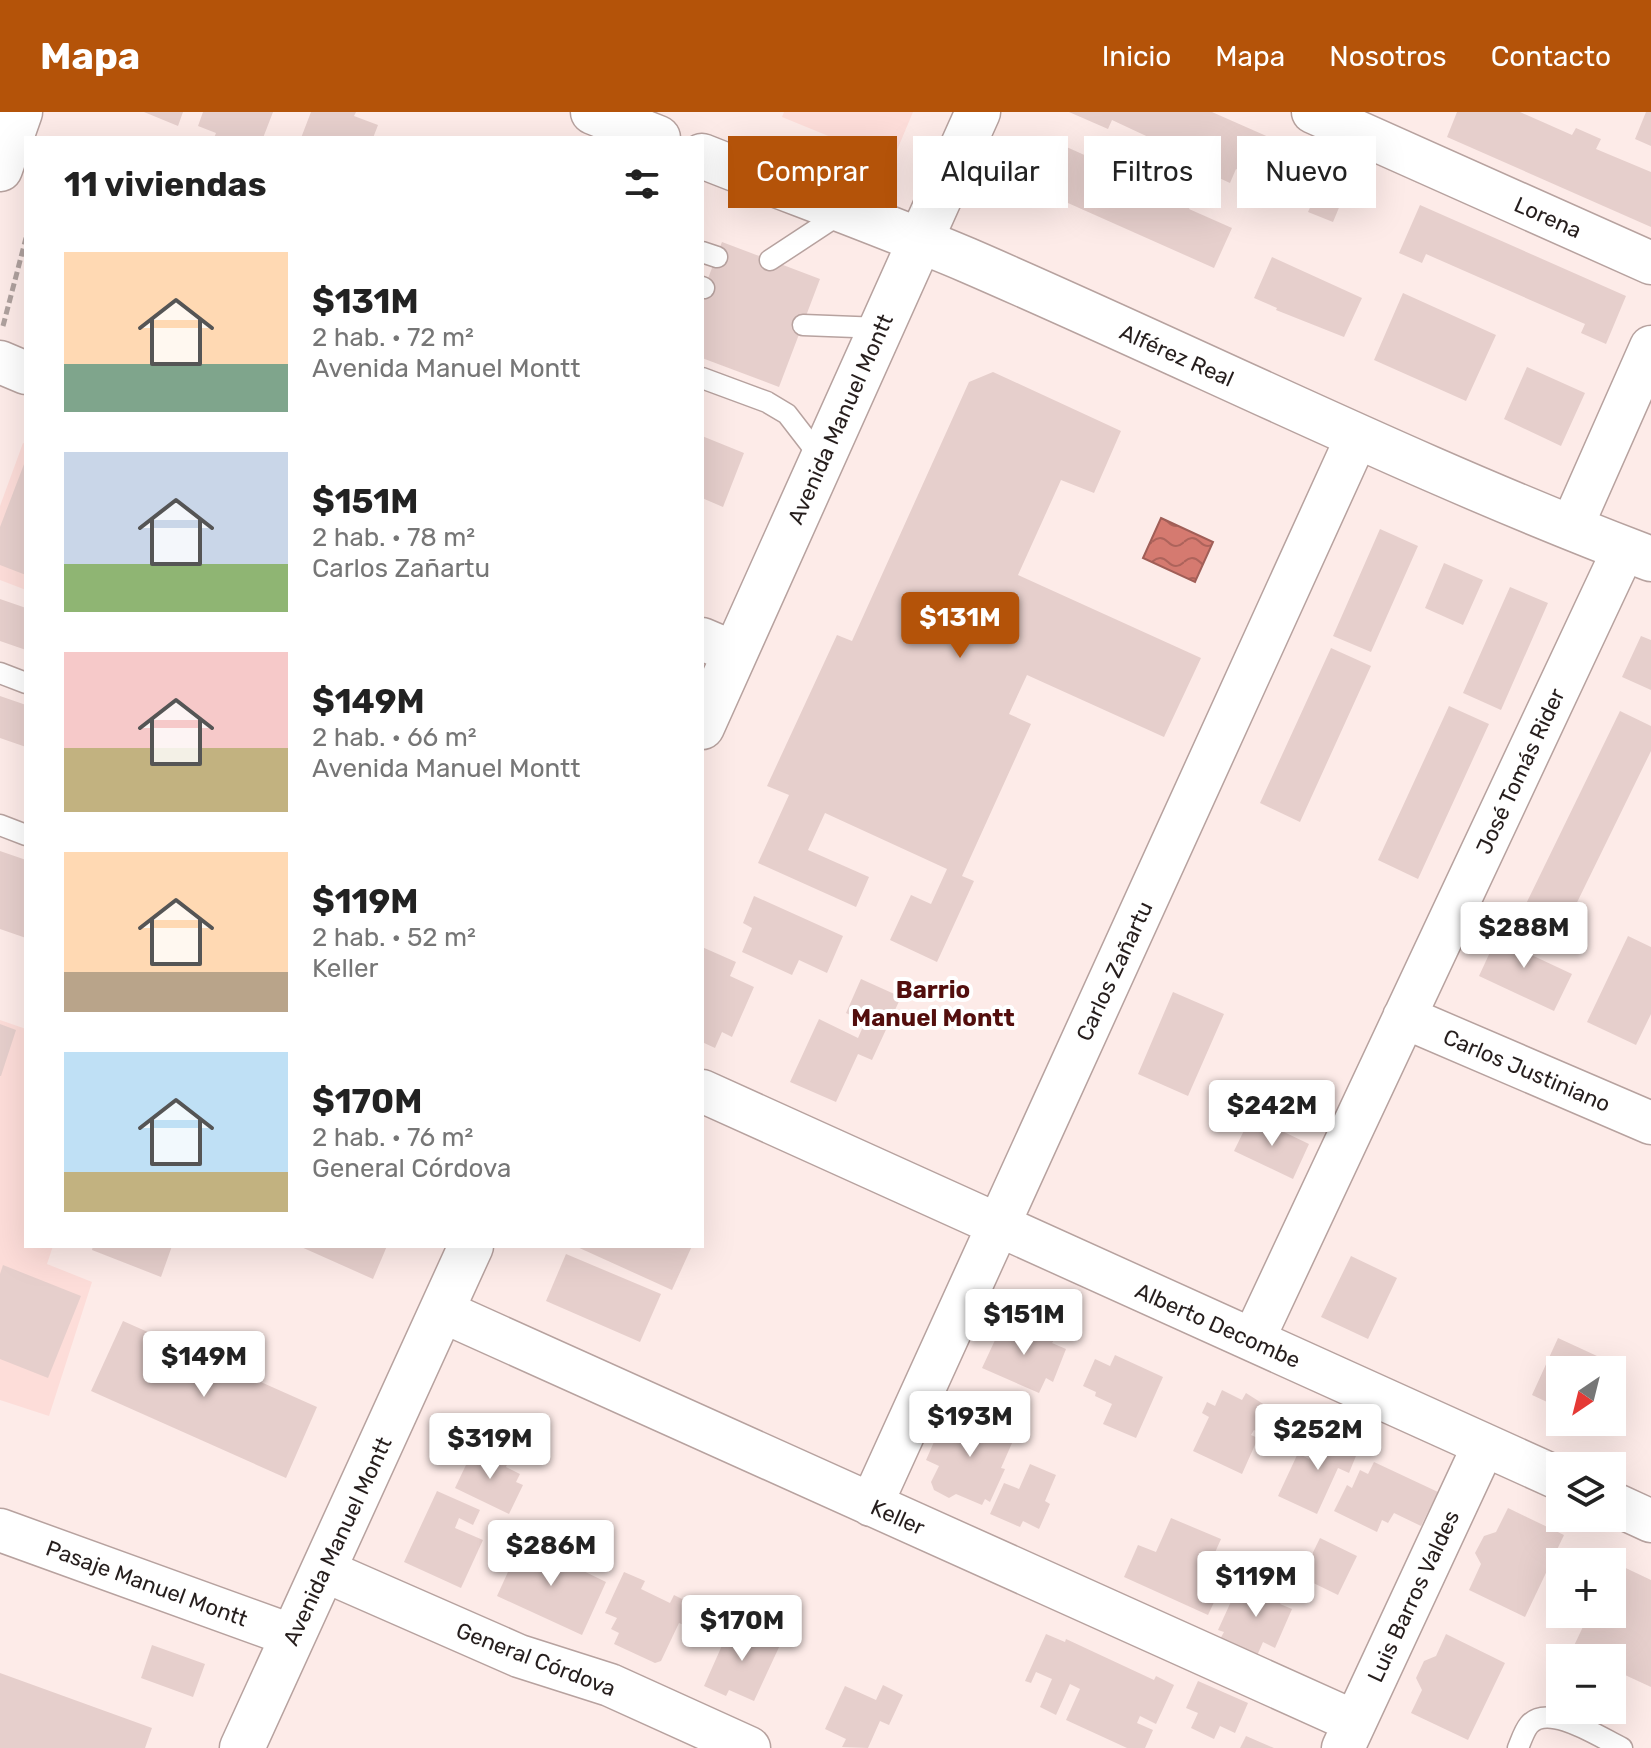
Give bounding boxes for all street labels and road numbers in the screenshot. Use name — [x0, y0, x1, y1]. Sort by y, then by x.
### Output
street label: Lorena — [1510, 191, 1586, 244]
street label: Avenida Manuel Montt — [782, 310, 899, 528]
street label: Alférez Real — [1116, 318, 1238, 393]
street label: José Tomás Rider — [1470, 683, 1571, 858]
street label: Carlos Zañartu — [1070, 897, 1159, 1045]
street label: Carlos Justiniano — [1439, 1023, 1614, 1118]
street label: Alberto Decombe — [1131, 1277, 1304, 1374]
street label: Avenida Manuel Montt — [277, 1432, 398, 1650]
street label: Keller — [867, 1494, 930, 1541]
street label: Luis Barros Valdes — [1362, 1506, 1465, 1686]
street label: Pasaje Manuel Montt — [42, 1534, 252, 1633]
street label: General Córdova — [452, 1617, 619, 1702]

